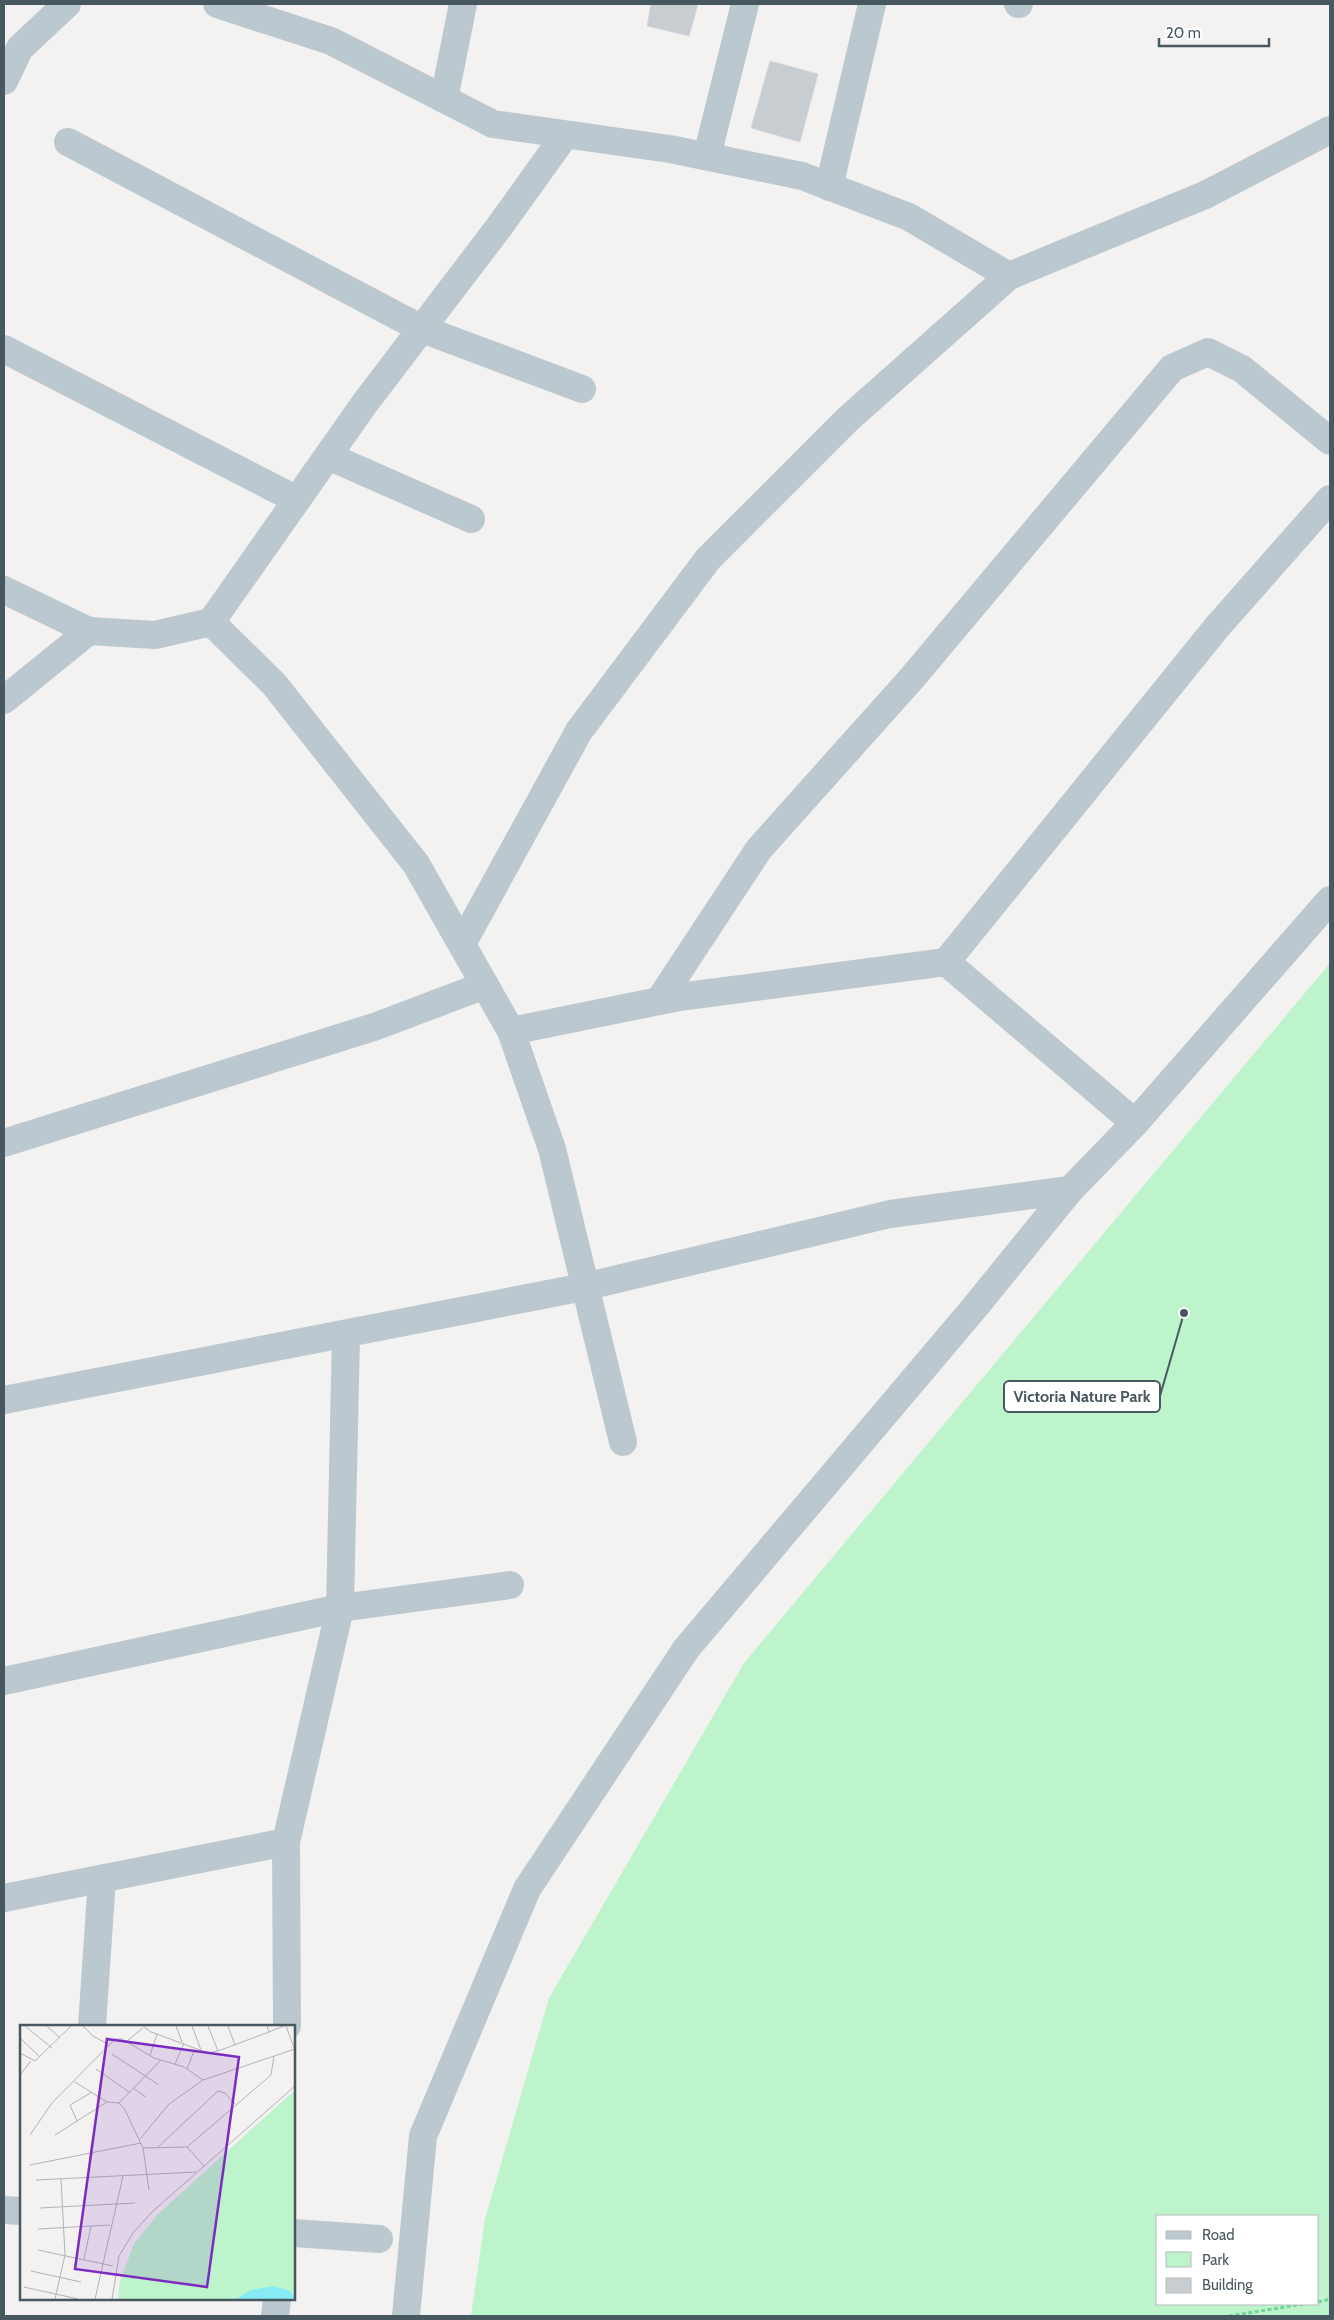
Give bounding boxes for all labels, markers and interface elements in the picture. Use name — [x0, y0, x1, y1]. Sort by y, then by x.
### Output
scale bar — [1159, 15, 1269, 47]
text: 20 m — [1166, 24, 1201, 42]
callout: Victoria Nature Park — [1004, 1381, 1160, 1412]
text: Victoria Nature Park — [1014, 1387, 1151, 1406]
inset map — [20, 2025, 295, 2300]
legend — [1156, 2215, 1319, 2305]
text: Road — [1202, 2226, 1235, 2244]
text: Park — [1202, 2251, 1229, 2269]
text: Building — [1202, 2276, 1253, 2294]

